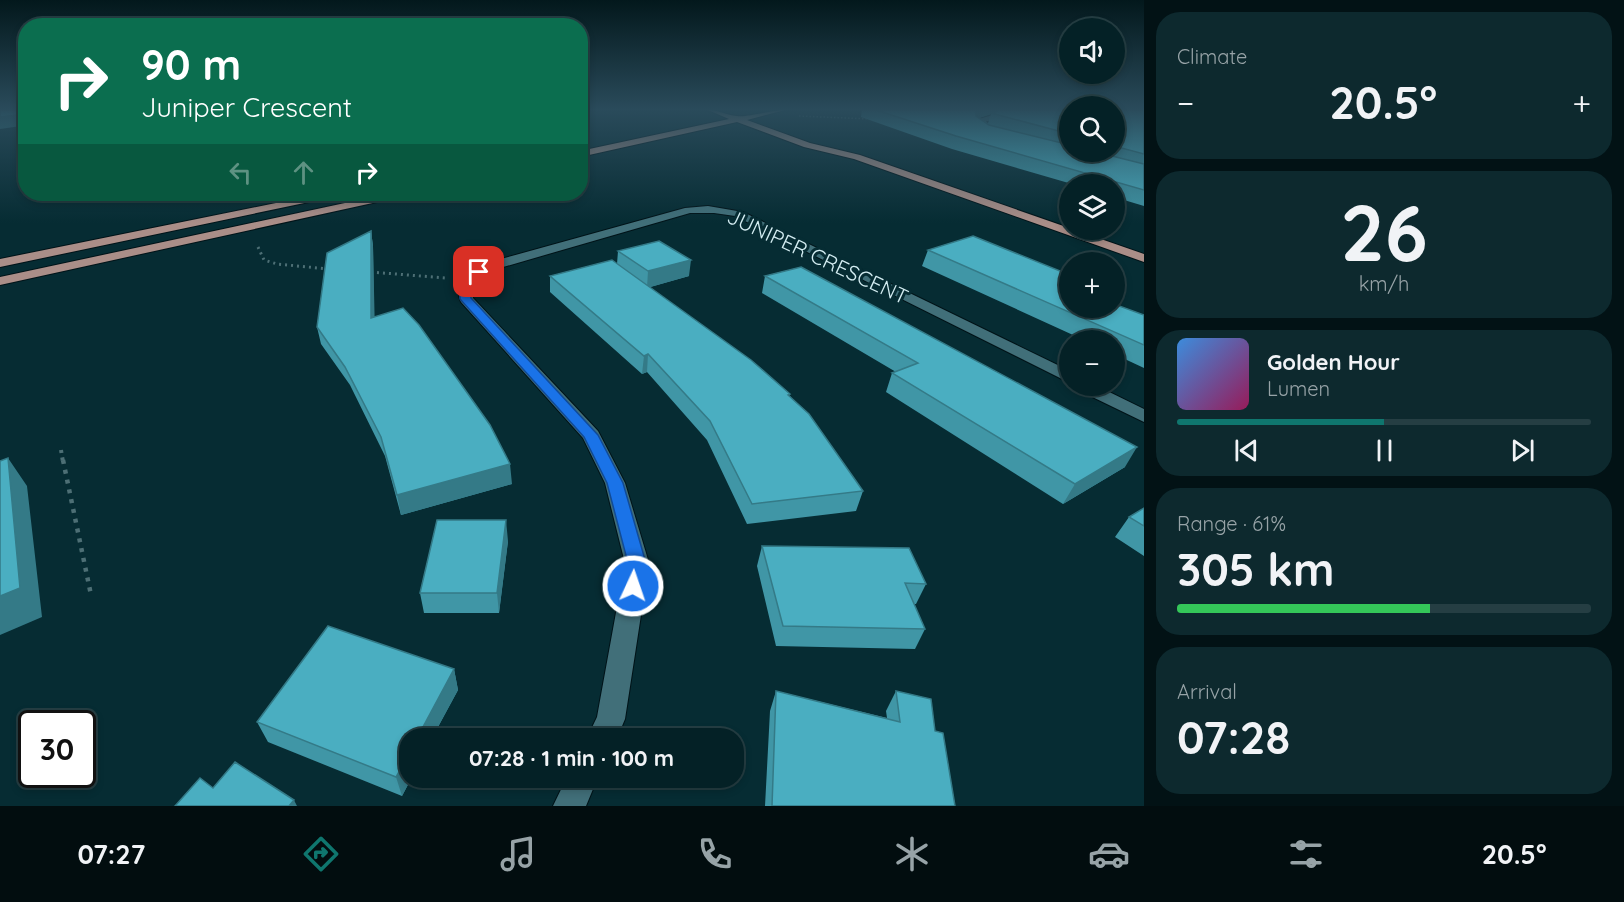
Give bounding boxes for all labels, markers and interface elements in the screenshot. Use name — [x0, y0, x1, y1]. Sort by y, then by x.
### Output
map controls — [1059, 18, 1125, 396]
button: sound — [1059, 18, 1125, 84]
text: 90 m — [141, 38, 241, 91]
icon: right — [42, 42, 120, 120]
text: Climate — [1177, 44, 1247, 69]
text: 20.5° — [1329, 74, 1437, 130]
text: − — [1177, 82, 1194, 123]
text: + — [1572, 82, 1591, 123]
text: Juniper Crescent — [141, 90, 352, 124]
button: search — [1059, 96, 1125, 162]
icon: left — [224, 156, 257, 189]
icon: ahead — [287, 156, 320, 189]
icon: right — [350, 156, 383, 189]
button: layers — [1059, 174, 1125, 240]
text: 26 — [1340, 183, 1428, 281]
street label: JUNIPER CRESCENT — [723, 203, 913, 309]
pin — [453, 246, 504, 297]
button: + — [1059, 252, 1125, 318]
icon: arrive — [462, 255, 495, 288]
text: km/h — [1359, 271, 1409, 296]
button: − — [1059, 330, 1125, 396]
text: Golden Hour — [1267, 348, 1400, 376]
text: Lumen — [1267, 376, 1330, 401]
icon: previous — [1230, 434, 1263, 467]
icon: pause — [1368, 434, 1401, 467]
icon: next — [1506, 434, 1539, 467]
text: Range · 61% — [1177, 511, 1286, 536]
text: 305 km — [1177, 541, 1334, 597]
position arrow — [601, 554, 665, 618]
text: Arrival — [1177, 679, 1237, 704]
text: 07:28 — [1177, 709, 1290, 765]
speed limit sign: 30 — [18, 710, 96, 788]
text: 07:28 · 1 min · 100 m — [469, 744, 674, 772]
icon: directions — [300, 833, 342, 875]
icon: music — [497, 833, 539, 875]
icon: phone — [694, 833, 736, 875]
icon: climate — [891, 833, 933, 875]
icon: car — [1088, 833, 1130, 875]
icon: filters — [1285, 833, 1327, 875]
text: 07:27 — [77, 837, 145, 871]
text: 20.5° — [1482, 837, 1547, 871]

